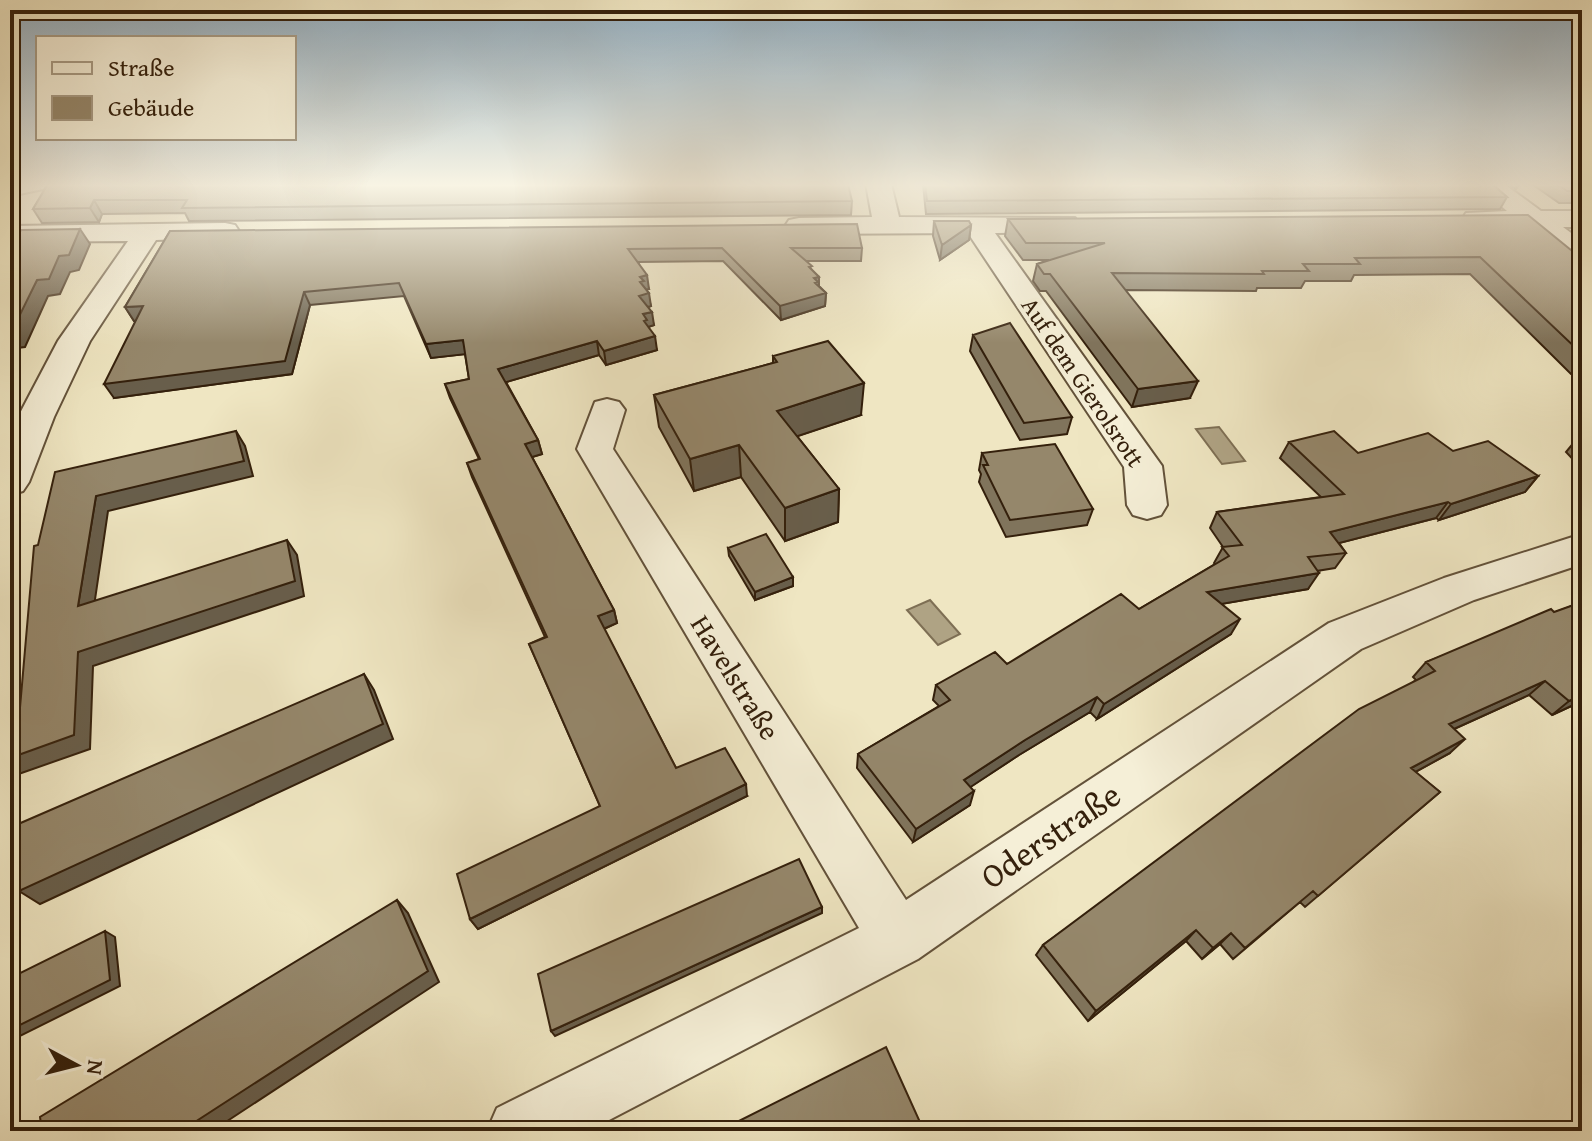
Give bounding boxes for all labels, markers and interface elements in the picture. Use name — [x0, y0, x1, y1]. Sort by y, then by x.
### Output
legend — [36, 36, 296, 140]
text: Straße — [108, 50, 175, 85]
text: Gebäude — [108, 90, 194, 125]
street label: Auf dem Gierolsrott — [1013, 290, 1153, 474]
street label: Havelstraße — [681, 606, 791, 748]
street label: Oderstraße — [970, 770, 1130, 900]
north arrow — [36, 1025, 116, 1105]
text: N — [79, 1058, 113, 1077]

